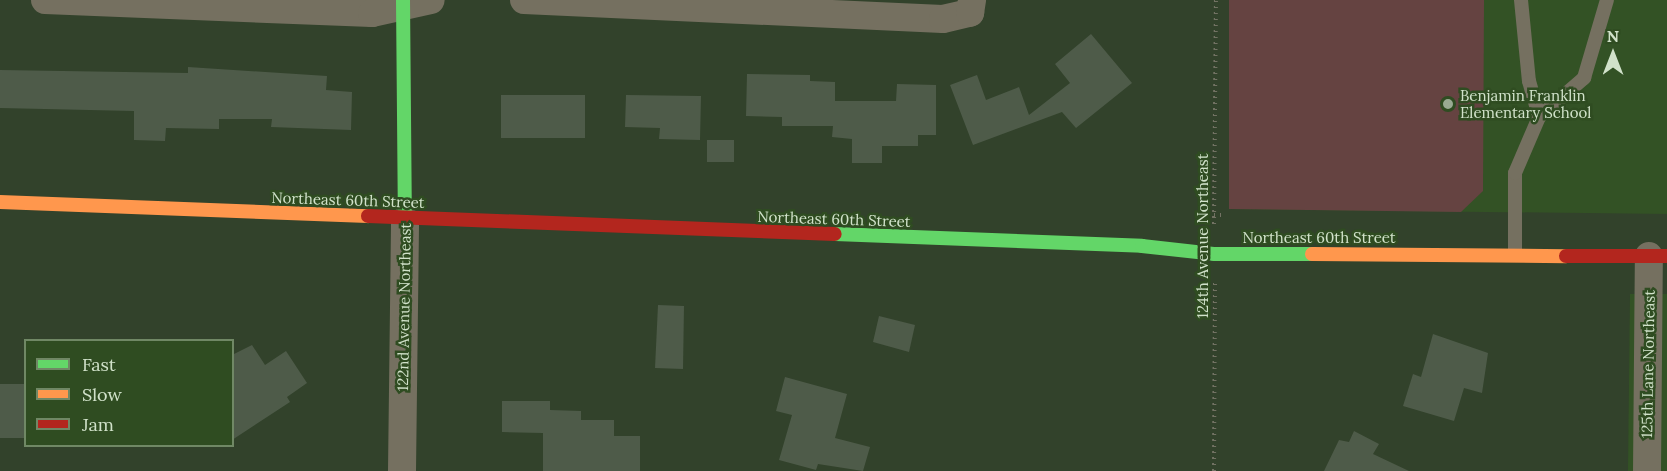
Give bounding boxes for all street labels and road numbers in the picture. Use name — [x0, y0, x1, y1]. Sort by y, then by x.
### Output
street label: 124th Avenue Northeast — [1194, 154, 1212, 318]
street label: Northeast 60th Street — [271, 188, 425, 212]
street label: Northeast 60th Street — [757, 207, 911, 231]
street label: 122nd Avenue Northeast — [394, 223, 414, 391]
street label: Northeast 60th Street — [1242, 229, 1396, 247]
street label: 125th Lane Northeast — [1638, 290, 1658, 438]

